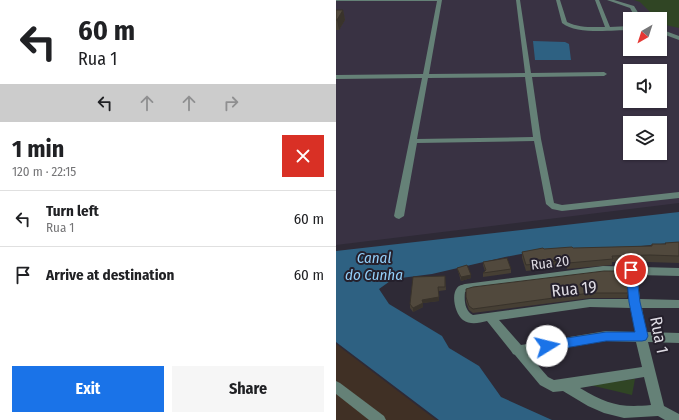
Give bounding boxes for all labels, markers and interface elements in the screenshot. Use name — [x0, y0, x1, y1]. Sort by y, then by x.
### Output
north arrow — [623, 12, 667, 56]
map controls — [623, 12, 667, 160]
text: 60 m — [78, 14, 135, 47]
icon: left — [12, 16, 64, 68]
text: Rua 1 — [78, 48, 117, 70]
button: sound — [623, 64, 667, 108]
icon: left — [94, 92, 116, 114]
icon: ahead — [136, 92, 158, 114]
icon: ahead — [178, 92, 200, 114]
icon: right — [220, 92, 242, 114]
button: layers — [623, 116, 667, 160]
text: 1 min — [12, 135, 64, 163]
button: close — [282, 135, 324, 177]
text: 120 m · 22:15 — [12, 164, 76, 179]
text: Turn left — [46, 202, 99, 220]
icon: left — [12, 208, 34, 230]
text: 60 m — [294, 210, 324, 228]
text: Rua 1 — [46, 220, 74, 235]
water label: Canal do Cunha — [345, 249, 403, 284]
street label: Rua 20 — [530, 252, 570, 274]
pin — [614, 253, 648, 287]
icon: arrive — [620, 259, 642, 281]
icon: arrive — [12, 264, 34, 286]
text: Arrive at destination — [46, 266, 174, 284]
text: 60 m — [294, 266, 324, 284]
street label: Rua 19 — [550, 276, 598, 302]
street label: Rua 1 — [645, 315, 673, 355]
position arrow — [526, 325, 568, 367]
button: Exit — [12, 366, 164, 412]
button: Share — [172, 366, 324, 412]

